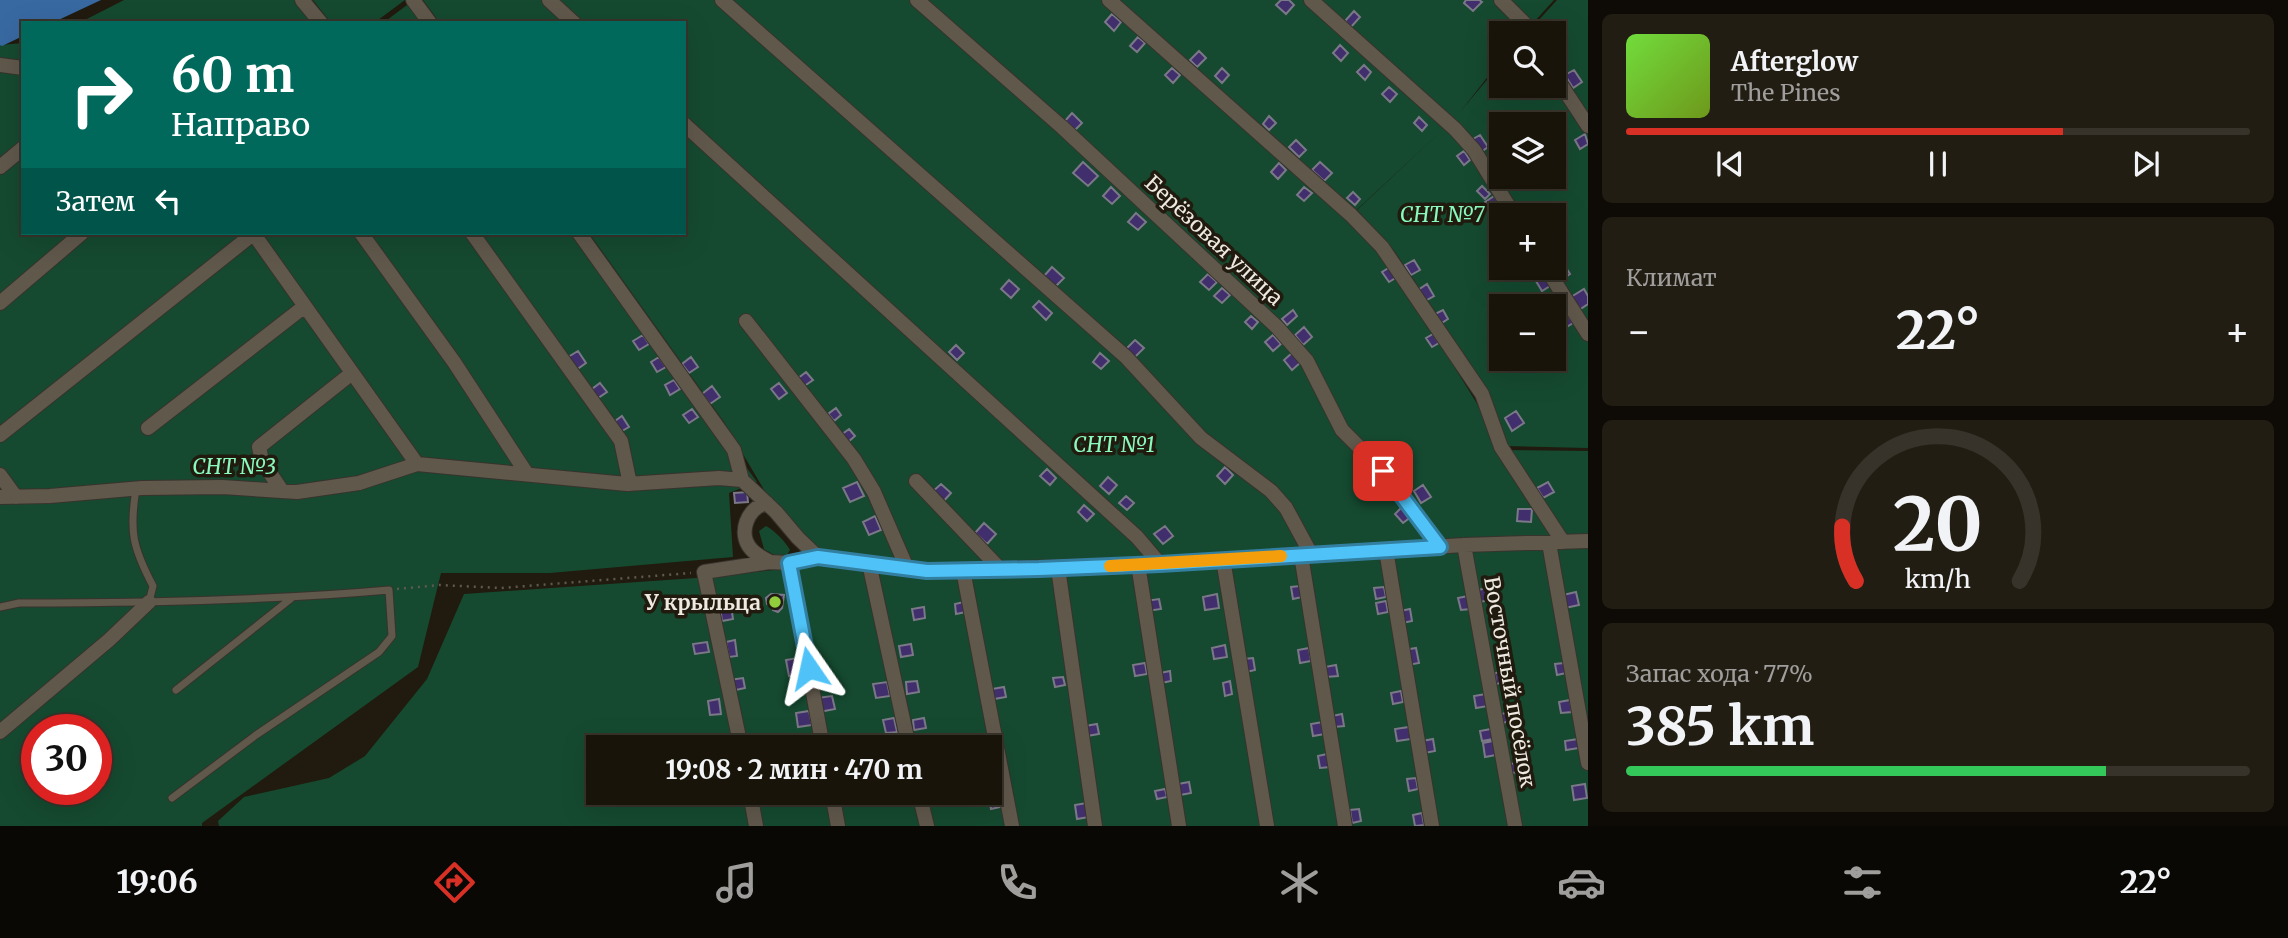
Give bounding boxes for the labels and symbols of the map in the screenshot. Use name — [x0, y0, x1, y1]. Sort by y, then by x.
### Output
street label: Берёзовая улица — [1139, 169, 1289, 311]
park label: СНТ №7 — [1400, 201, 1485, 228]
park label: СНТ №1 — [1073, 431, 1155, 458]
pin — [1353, 441, 1413, 501]
park label: СНТ №3 — [192, 453, 276, 480]
street label: Восточный посёлок — [1478, 574, 1542, 790]
place label: У крыльца — [644, 589, 761, 616]
marker: У крыльца — [767, 594, 783, 610]
position arrow — [772, 631, 846, 705]
speed limit sign: 30 — [21, 714, 112, 805]

